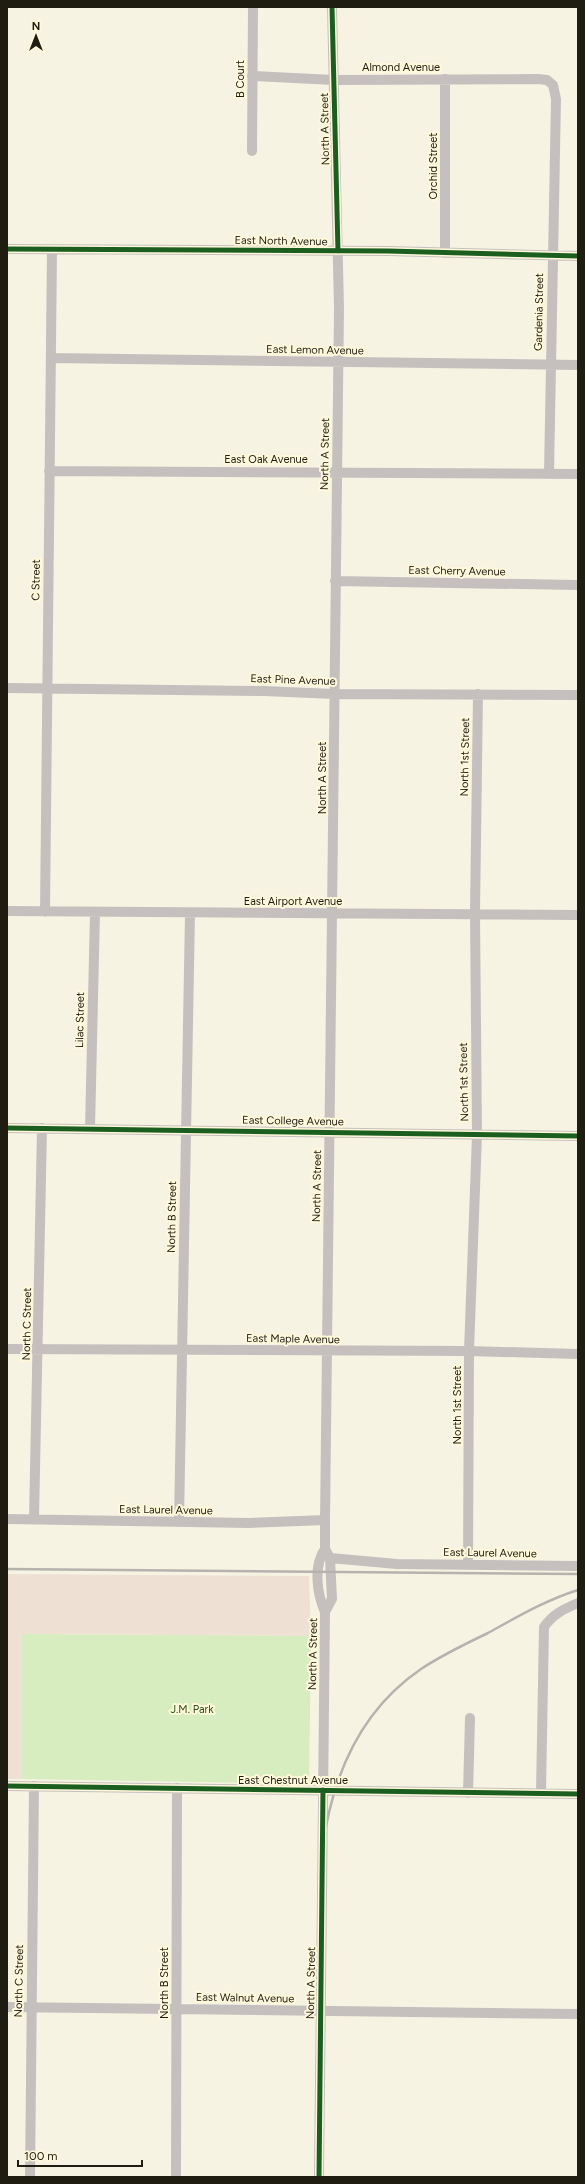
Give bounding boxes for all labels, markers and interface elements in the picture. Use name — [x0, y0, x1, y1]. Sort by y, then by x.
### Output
north arrow — [16, 16, 56, 56]
text: N — [32, 20, 40, 33]
street label: B Court — [234, 60, 247, 98]
street label: Almond Avenue — [362, 61, 440, 74]
street label: North A Street — [318, 93, 332, 165]
street label: Orchid Street — [427, 133, 440, 199]
street label: East North Avenue — [234, 234, 328, 248]
street label: Gardenia Street — [532, 273, 546, 351]
street label: East Lemon Avenue — [266, 343, 364, 357]
street label: North A Street — [318, 418, 332, 490]
street label: East Oak Avenue — [224, 453, 308, 466]
street label: C Street — [29, 559, 43, 601]
street label: East Cherry Avenue — [408, 564, 506, 578]
street label: East Pine Avenue — [250, 672, 336, 688]
street label: North 1st Street — [458, 717, 472, 797]
street label: North A Street — [316, 742, 329, 814]
street label: East Airport Avenue — [244, 895, 342, 908]
street label: Lilac Street — [73, 992, 87, 1048]
street label: North 1st Street — [457, 1042, 471, 1122]
street label: East College Avenue — [242, 1114, 344, 1128]
street label: North A Street — [310, 1150, 324, 1222]
street label: North B Street — [165, 1181, 179, 1253]
street label: North C Street — [20, 1287, 34, 1361]
street label: East Maple Avenue — [246, 1332, 340, 1346]
street label: North 1st Street — [451, 1366, 464, 1444]
street label: East Laurel Avenue — [119, 1503, 213, 1517]
street label: East Laurel Avenue — [443, 1546, 537, 1560]
street label: North A Street — [306, 1618, 320, 1690]
park label: J.M. Park — [170, 1703, 214, 1716]
street label: East Chestnut Avenue — [238, 1774, 348, 1787]
street label: North C Street — [12, 1944, 26, 2018]
street label: North B Street — [158, 1947, 171, 2019]
street label: North A Street — [304, 1947, 318, 2019]
street label: East Walnut Avenue — [196, 1991, 294, 2005]
scale bar — [18, 2142, 142, 2168]
text: 100 m — [24, 2149, 58, 2163]

